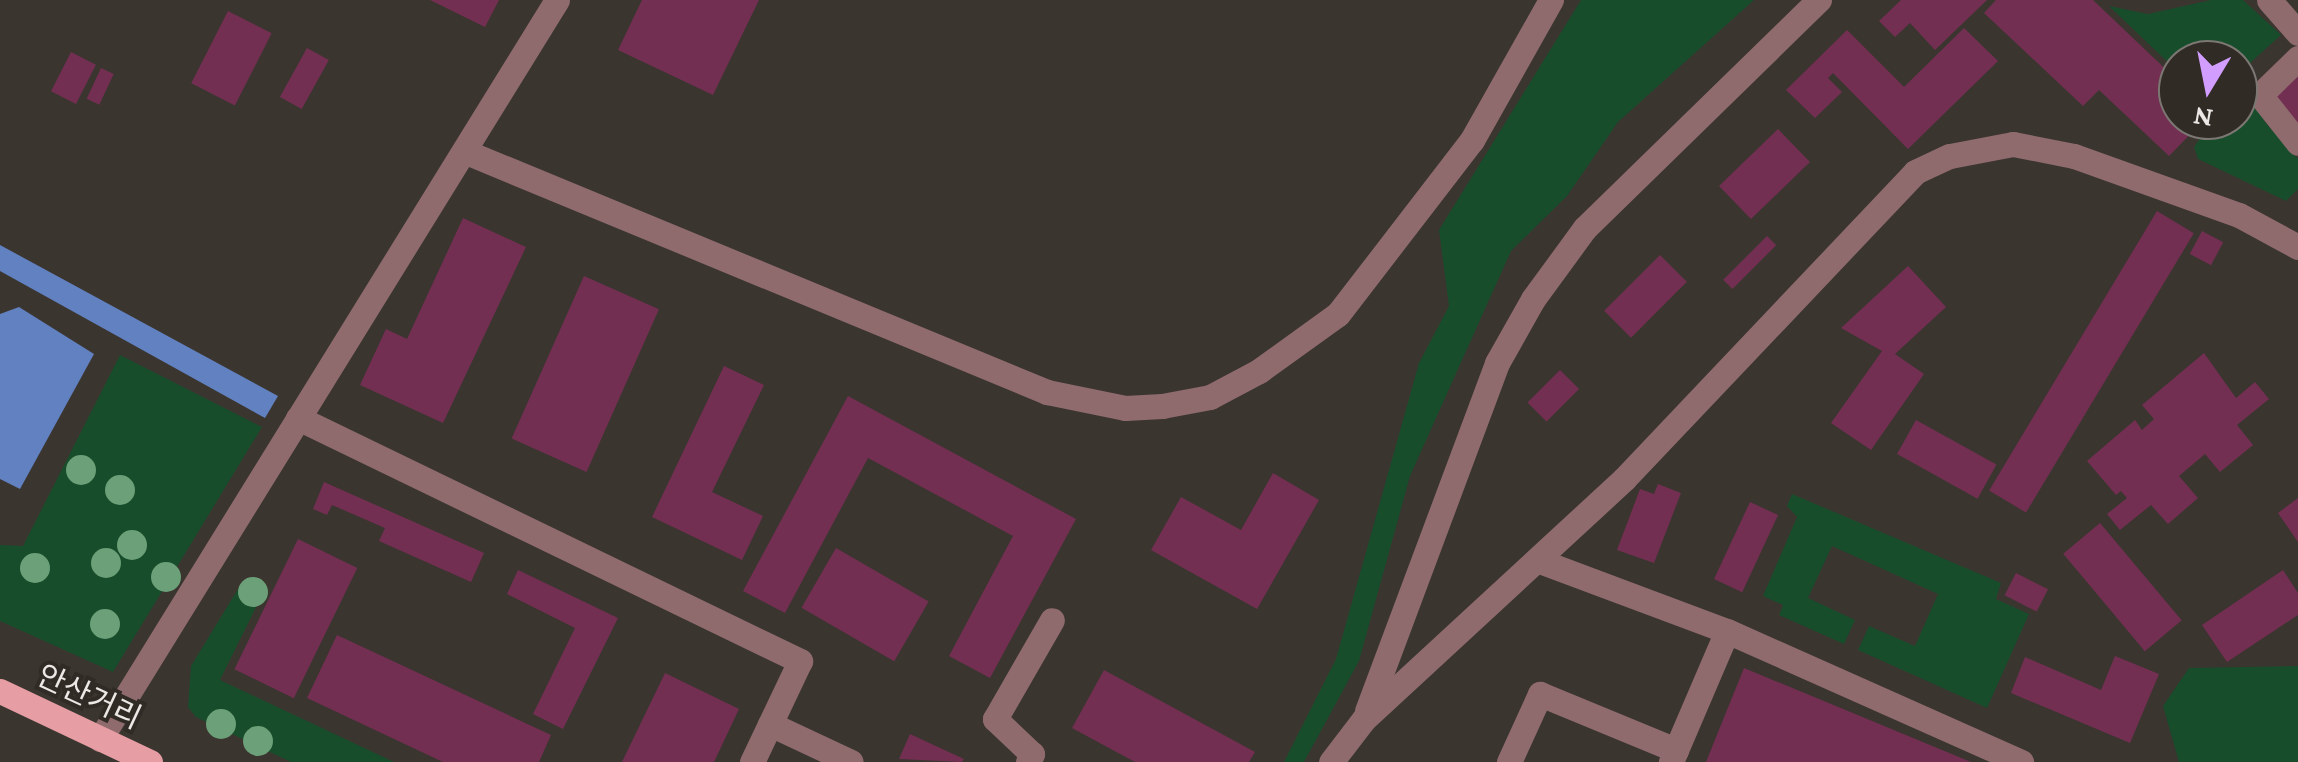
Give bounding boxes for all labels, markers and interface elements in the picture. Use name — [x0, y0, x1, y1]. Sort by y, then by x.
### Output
north arrow — [2158, 40, 2258, 140]
text: N — [2191, 101, 2215, 135]
street label: 안산거리 — [31, 657, 147, 737]

